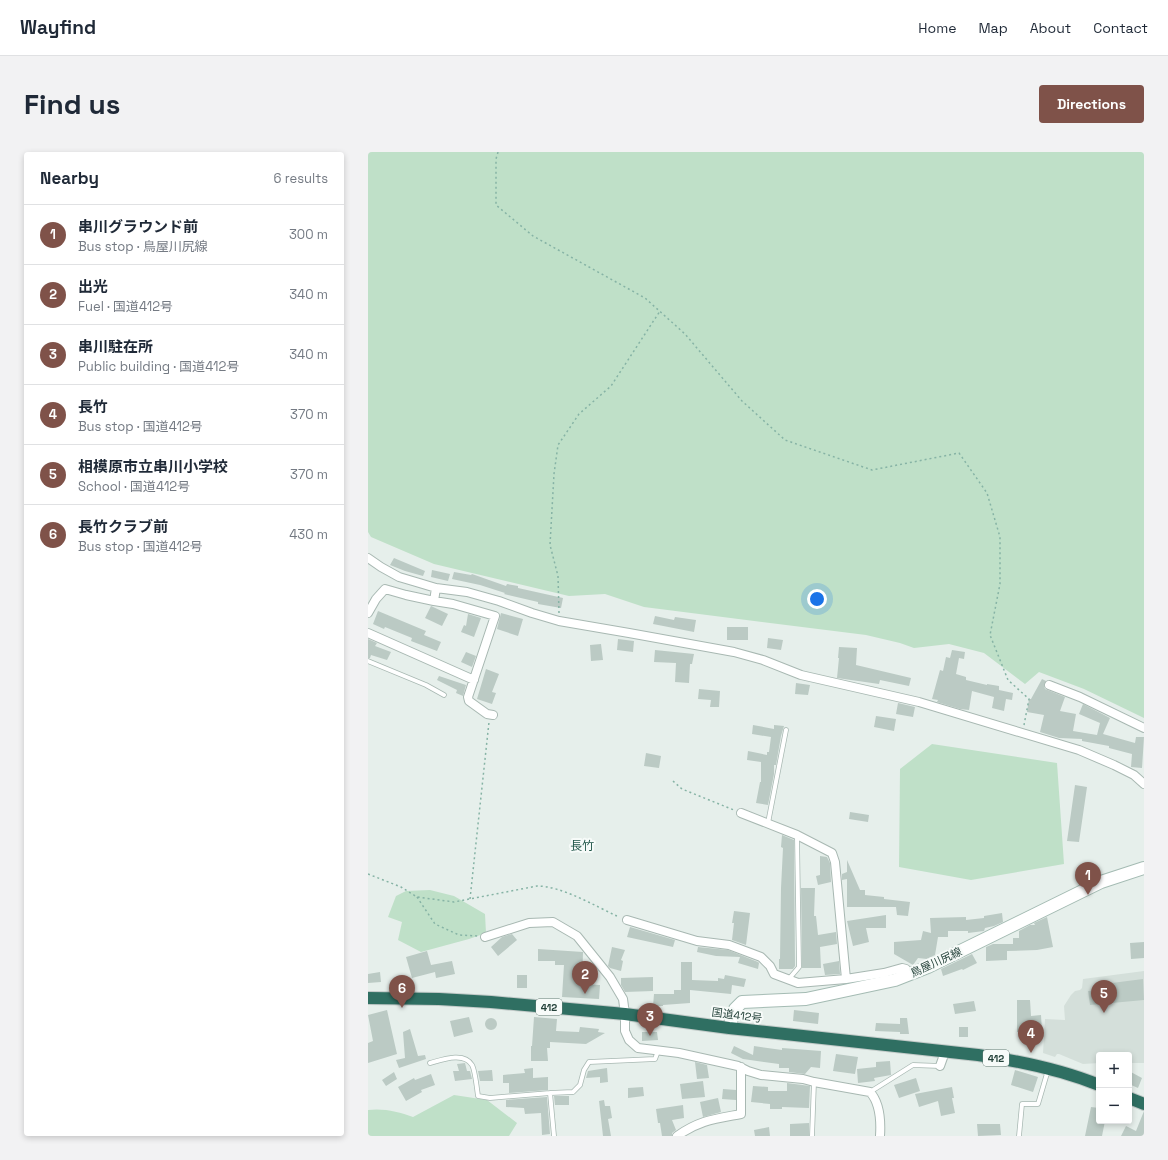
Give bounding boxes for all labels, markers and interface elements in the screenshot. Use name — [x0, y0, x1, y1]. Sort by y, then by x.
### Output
text: Wayfind — [20, 15, 96, 40]
text: Home — [918, 19, 956, 37]
text: Map — [978, 19, 1008, 37]
text: About — [1030, 19, 1071, 37]
text: Contact — [1093, 19, 1148, 37]
button: Directions — [1039, 85, 1144, 123]
text: Find us — [24, 86, 121, 122]
text: Nearby — [40, 167, 99, 189]
text: 6 results — [274, 170, 328, 187]
text: 串川グラウンド前 — [78, 217, 198, 236]
text: 1 — [50, 226, 56, 243]
text: 300 m — [289, 226, 328, 243]
text: Bus stop · 鳥屋川尻線 — [78, 238, 208, 255]
text: 出光 — [78, 277, 108, 296]
text: 2 — [49, 286, 57, 303]
text: 340 m — [289, 286, 328, 303]
text: Fuel · 国道412号 — [78, 298, 173, 315]
text: 串川駐在所 — [78, 337, 153, 356]
text: 3 — [49, 346, 57, 363]
text: 340 m — [289, 346, 328, 363]
text: Public building · 国道412号 — [78, 358, 239, 375]
text: 長竹 — [78, 397, 108, 416]
text: 4 — [49, 406, 57, 423]
text: 370 m — [290, 406, 328, 423]
text: Bus stop · 国道412号 — [78, 418, 203, 435]
text: 相模原市立串川小学校 — [78, 457, 228, 476]
text: 5 — [49, 466, 57, 483]
text: 370 m — [290, 466, 328, 483]
text: School · 国道412号 — [78, 478, 190, 495]
text: 長竹クラブ前 — [78, 517, 168, 536]
text: 6 — [49, 526, 57, 543]
text: 430 m — [289, 526, 328, 543]
text: Bus stop · 国道412号 — [78, 538, 203, 555]
your location — [807, 589, 827, 609]
district label: 長竹 — [570, 838, 594, 854]
pin: 1 — [1075, 862, 1101, 895]
street label: 鳥屋川尻線 — [908, 944, 964, 980]
pin: 2 — [572, 961, 598, 994]
pin: 6 — [389, 975, 415, 1008]
pin: 5 — [1091, 980, 1117, 1013]
road number: 412 — [536, 999, 562, 1015]
pin: 3 — [637, 1003, 663, 1036]
street label: 国道412号 — [711, 1005, 763, 1025]
pin: 4 — [1018, 1020, 1044, 1053]
road number: 412 — [983, 1050, 1009, 1066]
map controls — [1096, 1052, 1132, 1124]
button: + — [1096, 1052, 1132, 1088]
button: − — [1096, 1088, 1132, 1124]

